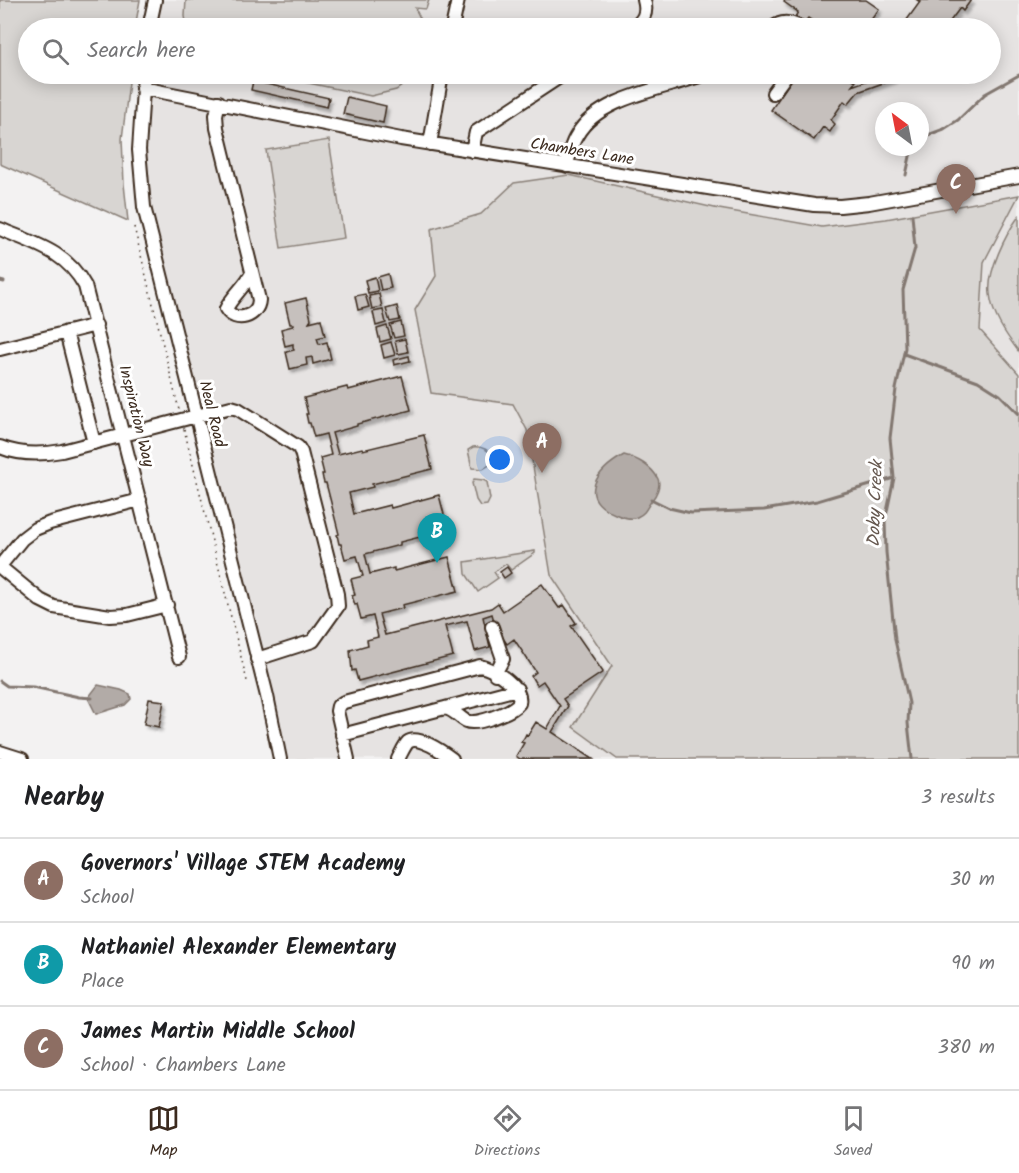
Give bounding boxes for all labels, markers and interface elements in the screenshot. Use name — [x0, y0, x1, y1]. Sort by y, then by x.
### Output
search box — [18, 18, 1001, 84]
text: Search here — [87, 34, 195, 69]
icon: search — [39, 35, 72, 68]
north arrow — [875, 102, 929, 156]
street label: Chambers Lane — [528, 131, 636, 173]
pin: C — [936, 164, 976, 214]
street label: Inspiration Way — [111, 362, 161, 470]
street label: Neal Road — [192, 378, 233, 451]
pin: A — [522, 424, 562, 473]
your location — [485, 445, 514, 474]
water label: Doby Creek — [860, 458, 892, 548]
pin: B — [418, 514, 456, 563]
text: Nearby — [24, 777, 104, 819]
text: 3 results — [921, 782, 995, 814]
text: Governors' Village STEM Academy — [81, 847, 405, 882]
text: A — [37, 864, 50, 896]
text: 30 m — [950, 864, 995, 896]
text: School — [81, 882, 134, 914]
text: Nathaniel Alexander Elementary — [81, 931, 396, 966]
text: B — [37, 948, 50, 980]
text: 90 m — [951, 948, 995, 980]
text: Place — [81, 966, 124, 998]
text: James Martin Middle School — [81, 1015, 355, 1050]
text: C — [37, 1032, 50, 1064]
text: 380 m — [938, 1032, 995, 1064]
text: School · Chambers Lane — [81, 1050, 286, 1082]
tab: Map — [147, 1102, 180, 1163]
tab: Directions — [474, 1102, 540, 1163]
tab: Saved — [834, 1102, 872, 1163]

